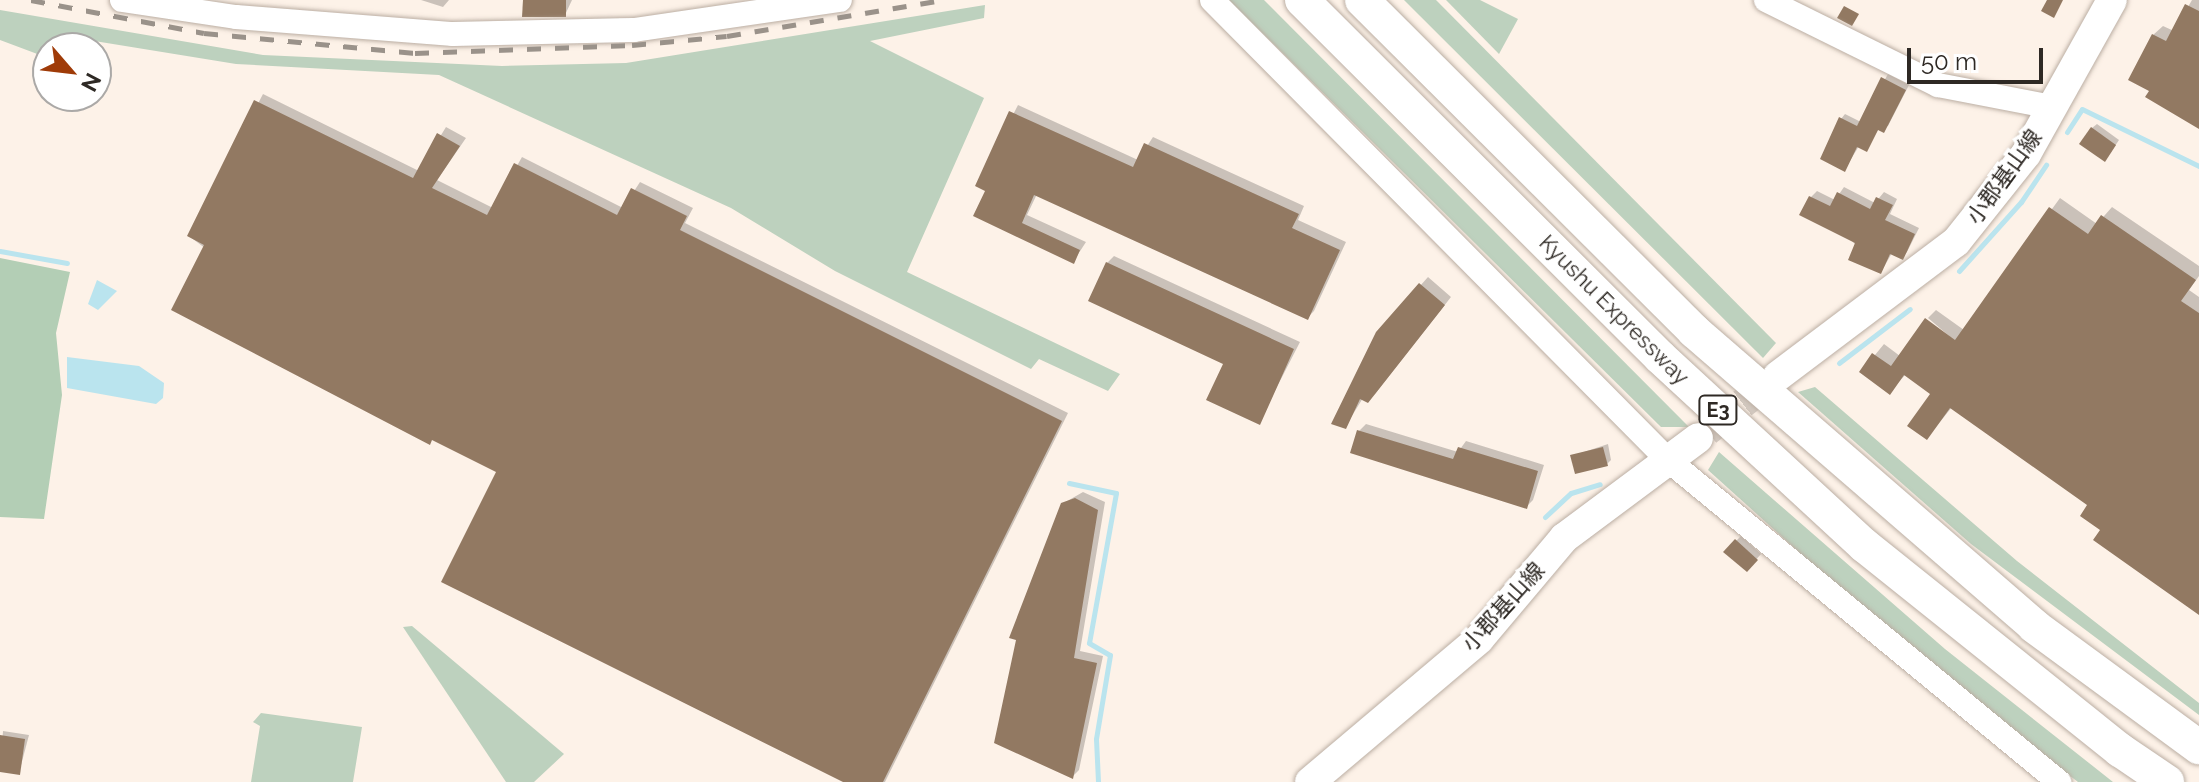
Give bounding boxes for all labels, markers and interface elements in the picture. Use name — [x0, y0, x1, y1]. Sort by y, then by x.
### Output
north arrow — [32, 32, 112, 112]
scale bar — [1911, 32, 2047, 82]
text: 50 m — [1921, 47, 1977, 76]
text: N — [76, 69, 107, 96]
street label: 小郡基山線 — [1961, 125, 2047, 229]
street label: Kyushu Expressway — [1534, 230, 1694, 390]
road number: E3 — [1698, 394, 1738, 426]
street label: 小郡基山線 — [1456, 557, 1550, 657]

